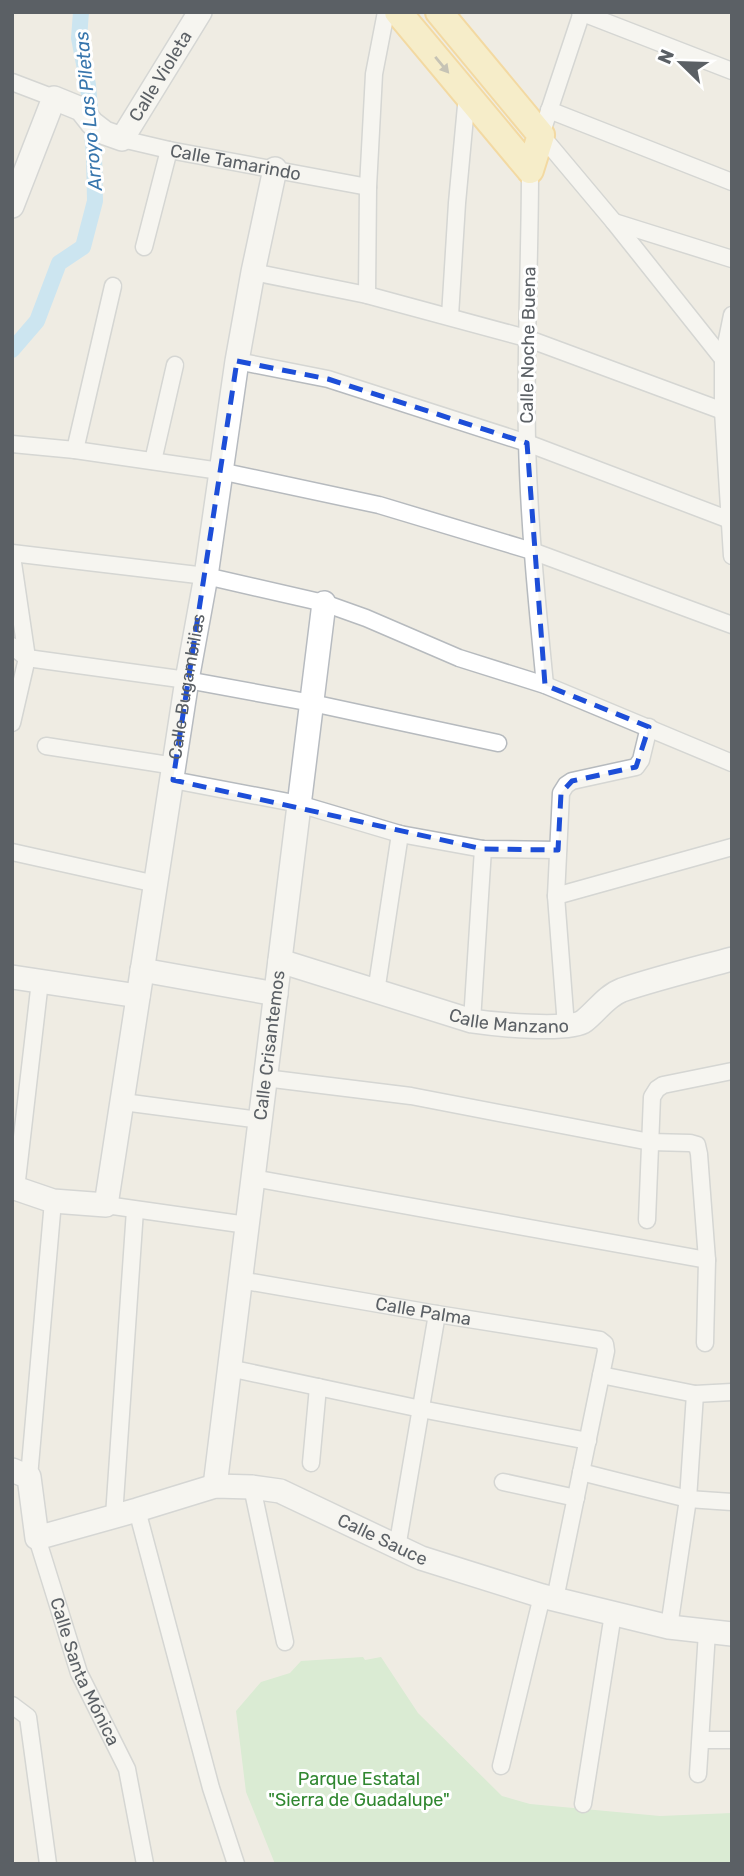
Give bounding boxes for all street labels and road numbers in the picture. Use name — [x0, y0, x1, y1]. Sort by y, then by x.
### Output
street label: Calle Violeta — [124, 27, 197, 126]
street label: Calle Tamarindo — [168, 139, 303, 185]
street label: Calle Noche Buena — [516, 266, 540, 424]
street label: Calle Bugambilias — [164, 612, 210, 761]
street label: Calle Crisantemos — [249, 969, 290, 1122]
street label: Calle Manzano — [446, 1003, 570, 1038]
street label: Calle Palma — [374, 1293, 473, 1330]
street label: Calle Sauce — [334, 1509, 430, 1570]
street label: Calle Santa Mónica — [45, 1595, 125, 1749]

